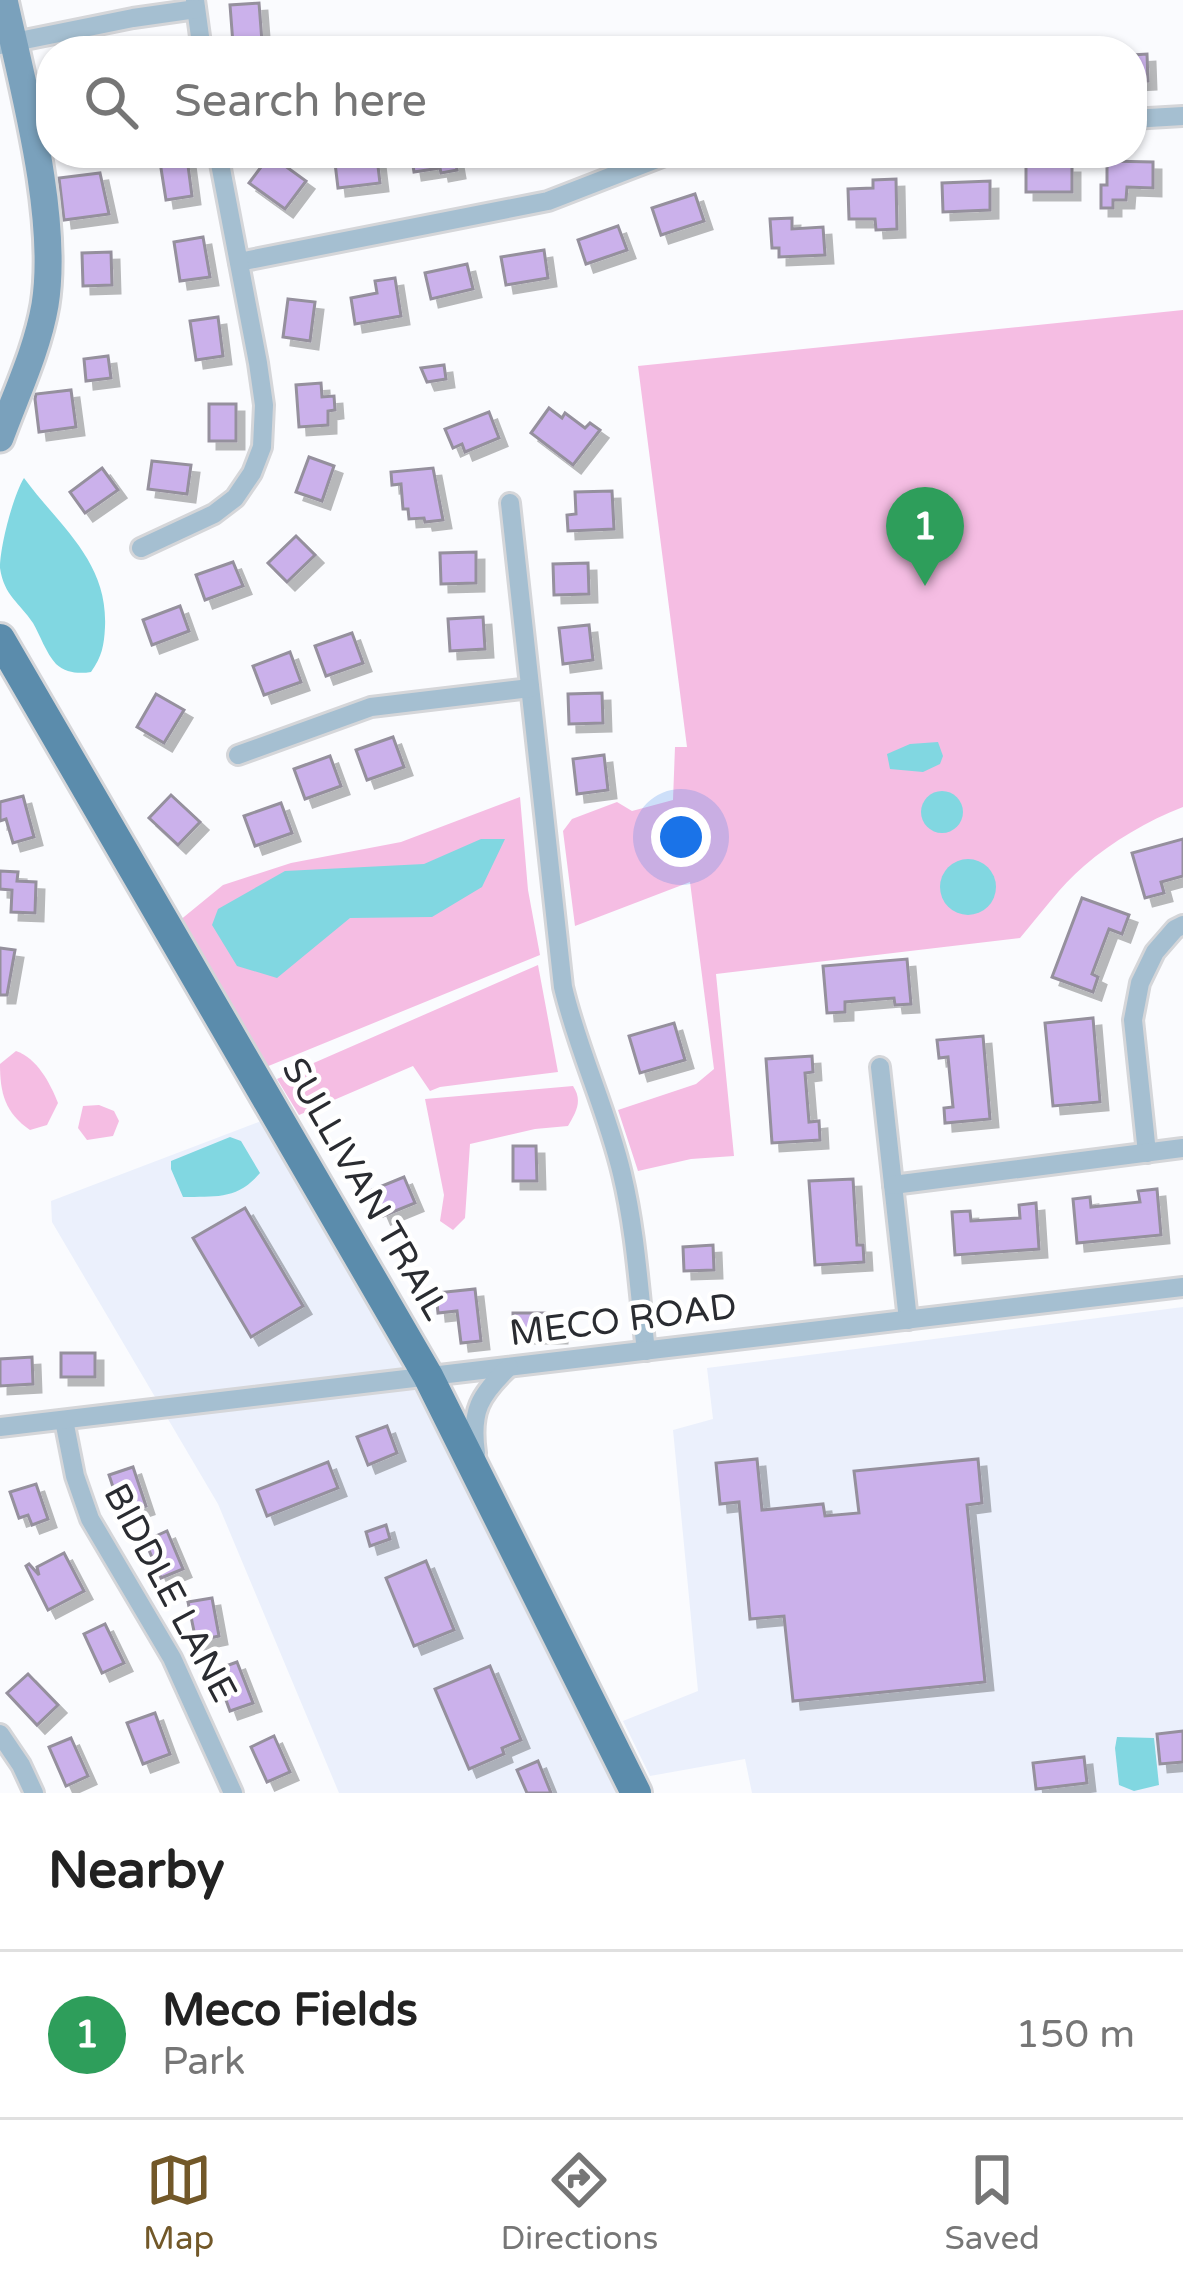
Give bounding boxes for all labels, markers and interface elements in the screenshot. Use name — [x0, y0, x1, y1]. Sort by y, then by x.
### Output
search box — [36, 36, 1147, 168]
icon: search — [78, 69, 144, 135]
text: Search here — [174, 75, 427, 129]
pin: 1 — [886, 487, 964, 586]
your location — [651, 807, 711, 867]
street label: SULLIVAN TRAIL — [273, 1050, 458, 1328]
street label: MECO ROAD — [507, 1285, 739, 1355]
street label: BIDDLE LANE — [94, 1476, 246, 1710]
text: Nearby — [48, 1840, 225, 1902]
text: Meco Fields — [162, 1984, 418, 2038]
text: 1 — [75, 2011, 99, 2058]
text: 150 m — [1016, 2011, 1135, 2058]
text: Park — [162, 2038, 245, 2085]
tab: Map — [143, 2147, 214, 2258]
tab: Directions — [500, 2147, 658, 2258]
tab: Saved — [945, 2147, 1040, 2258]

